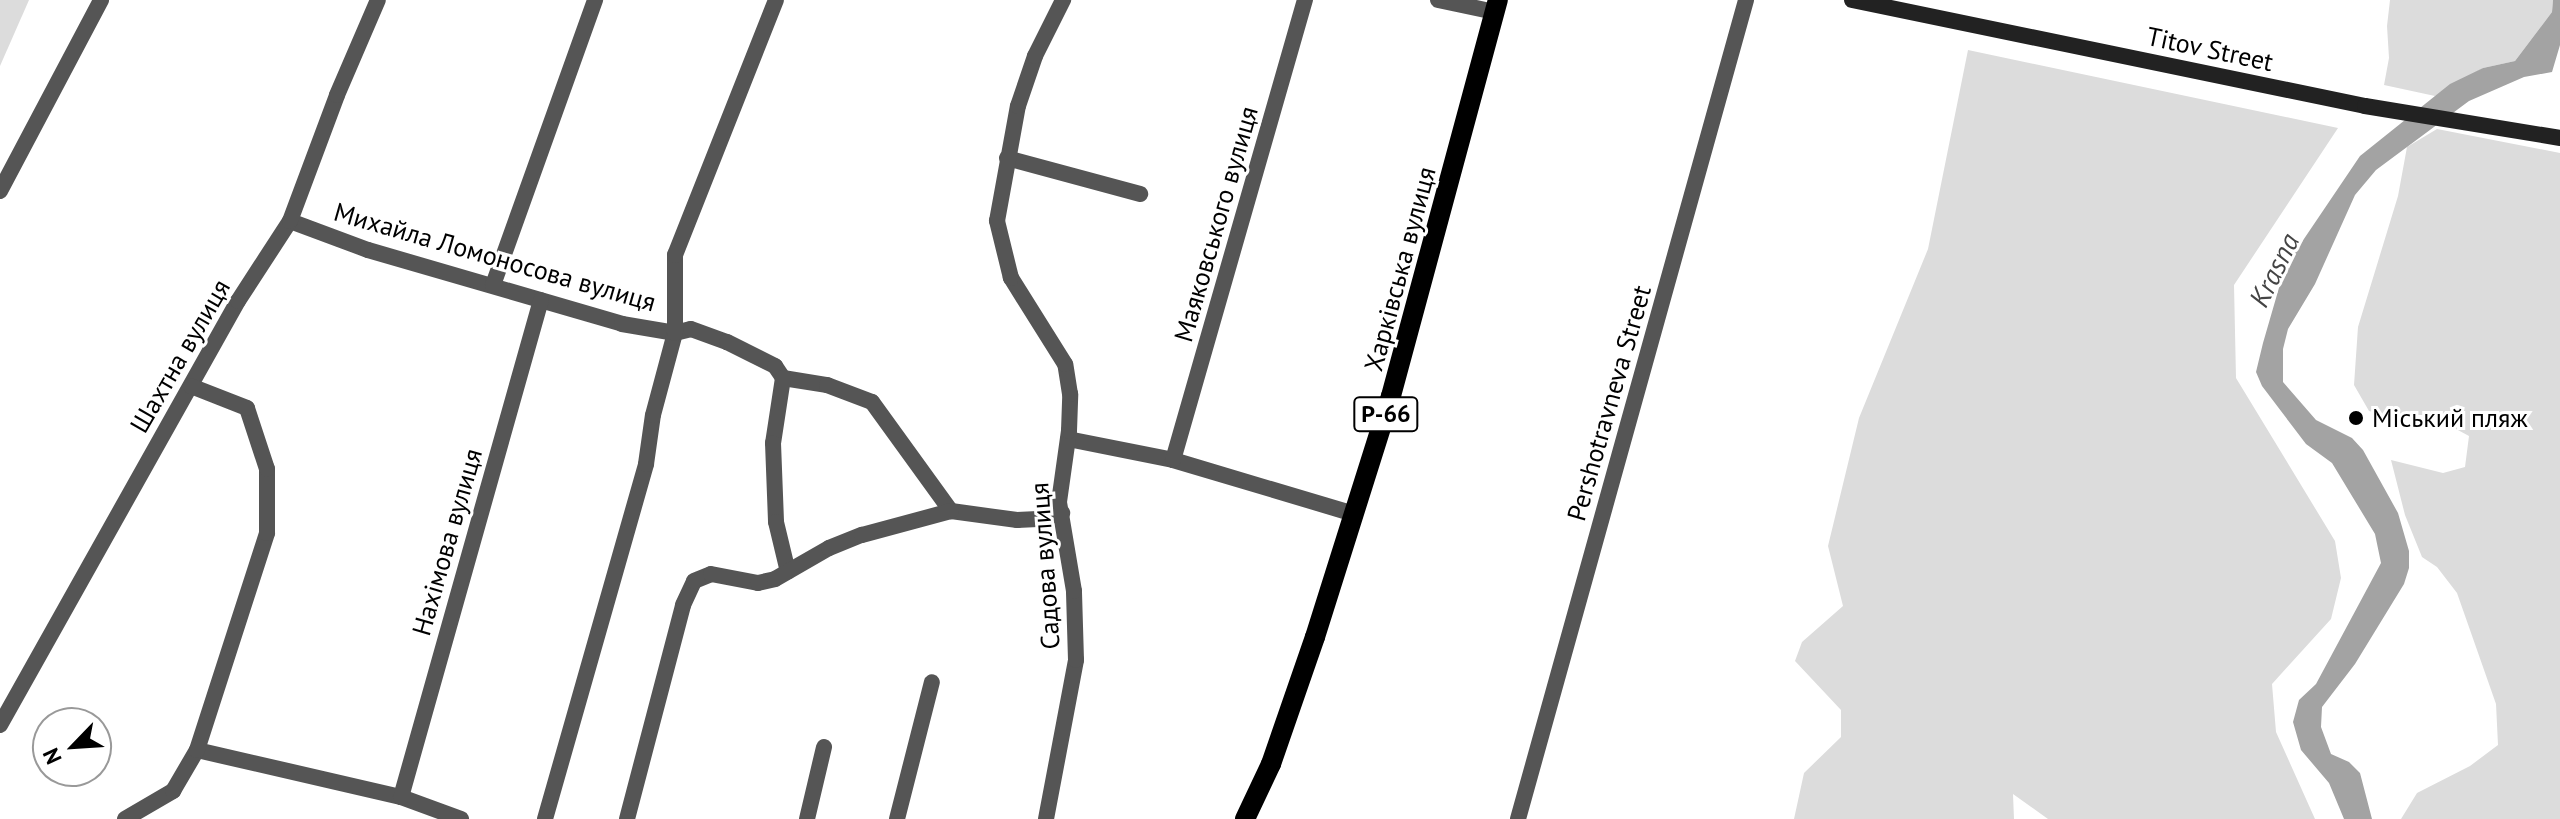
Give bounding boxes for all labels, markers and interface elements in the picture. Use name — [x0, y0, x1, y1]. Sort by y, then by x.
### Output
street label: Titov Street — [2143, 20, 2277, 78]
street label: Маяковського вулиця — [1167, 103, 1265, 345]
street label: Харківська вулиця — [1358, 164, 1442, 374]
street label: Михайла Ломоносова вулиця — [330, 196, 660, 318]
water label: Krasna — [2242, 228, 2306, 312]
street label: Шахтна вулиця — [124, 274, 236, 438]
street label: Pershotravneva Street — [1560, 282, 1658, 524]
road number: Р-66 — [1352, 394, 1420, 434]
place label: Міський пляж — [2372, 402, 2528, 434]
marker: Міський пляж — [2347, 409, 2365, 427]
street label: Нахімова вулиця — [405, 445, 489, 639]
street label: Садова вулиця — [1024, 482, 1066, 650]
north arrow — [32, 707, 112, 787]
text: N — [36, 744, 68, 769]

